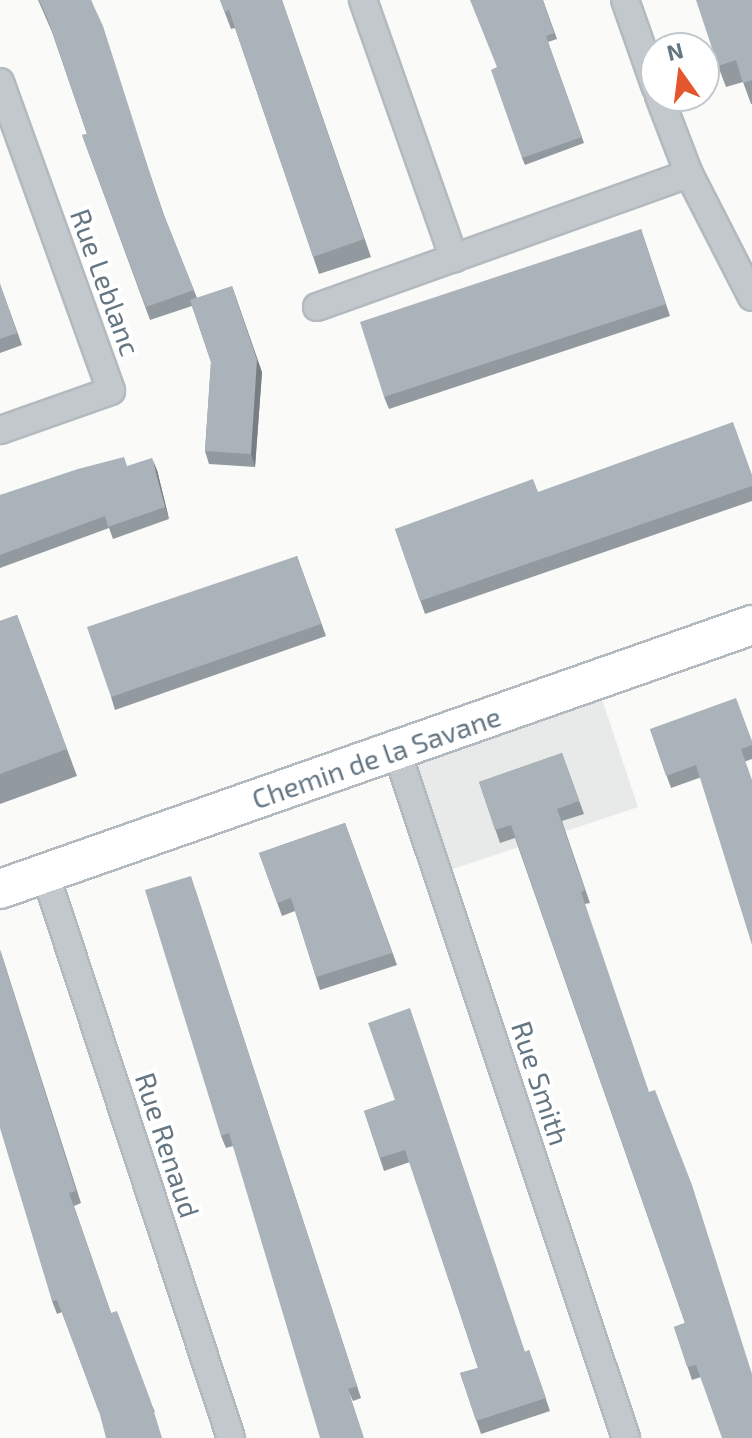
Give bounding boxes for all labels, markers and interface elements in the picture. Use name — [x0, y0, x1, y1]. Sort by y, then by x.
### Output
north arrow — [640, 32, 720, 112]
text: N — [664, 36, 686, 65]
street label: Rue Leblanc — [64, 204, 148, 360]
street label: Chemin de la Savane — [247, 699, 505, 815]
street label: Rue Smith — [505, 1017, 577, 1149]
street label: Rue Renaud — [129, 1068, 207, 1222]

